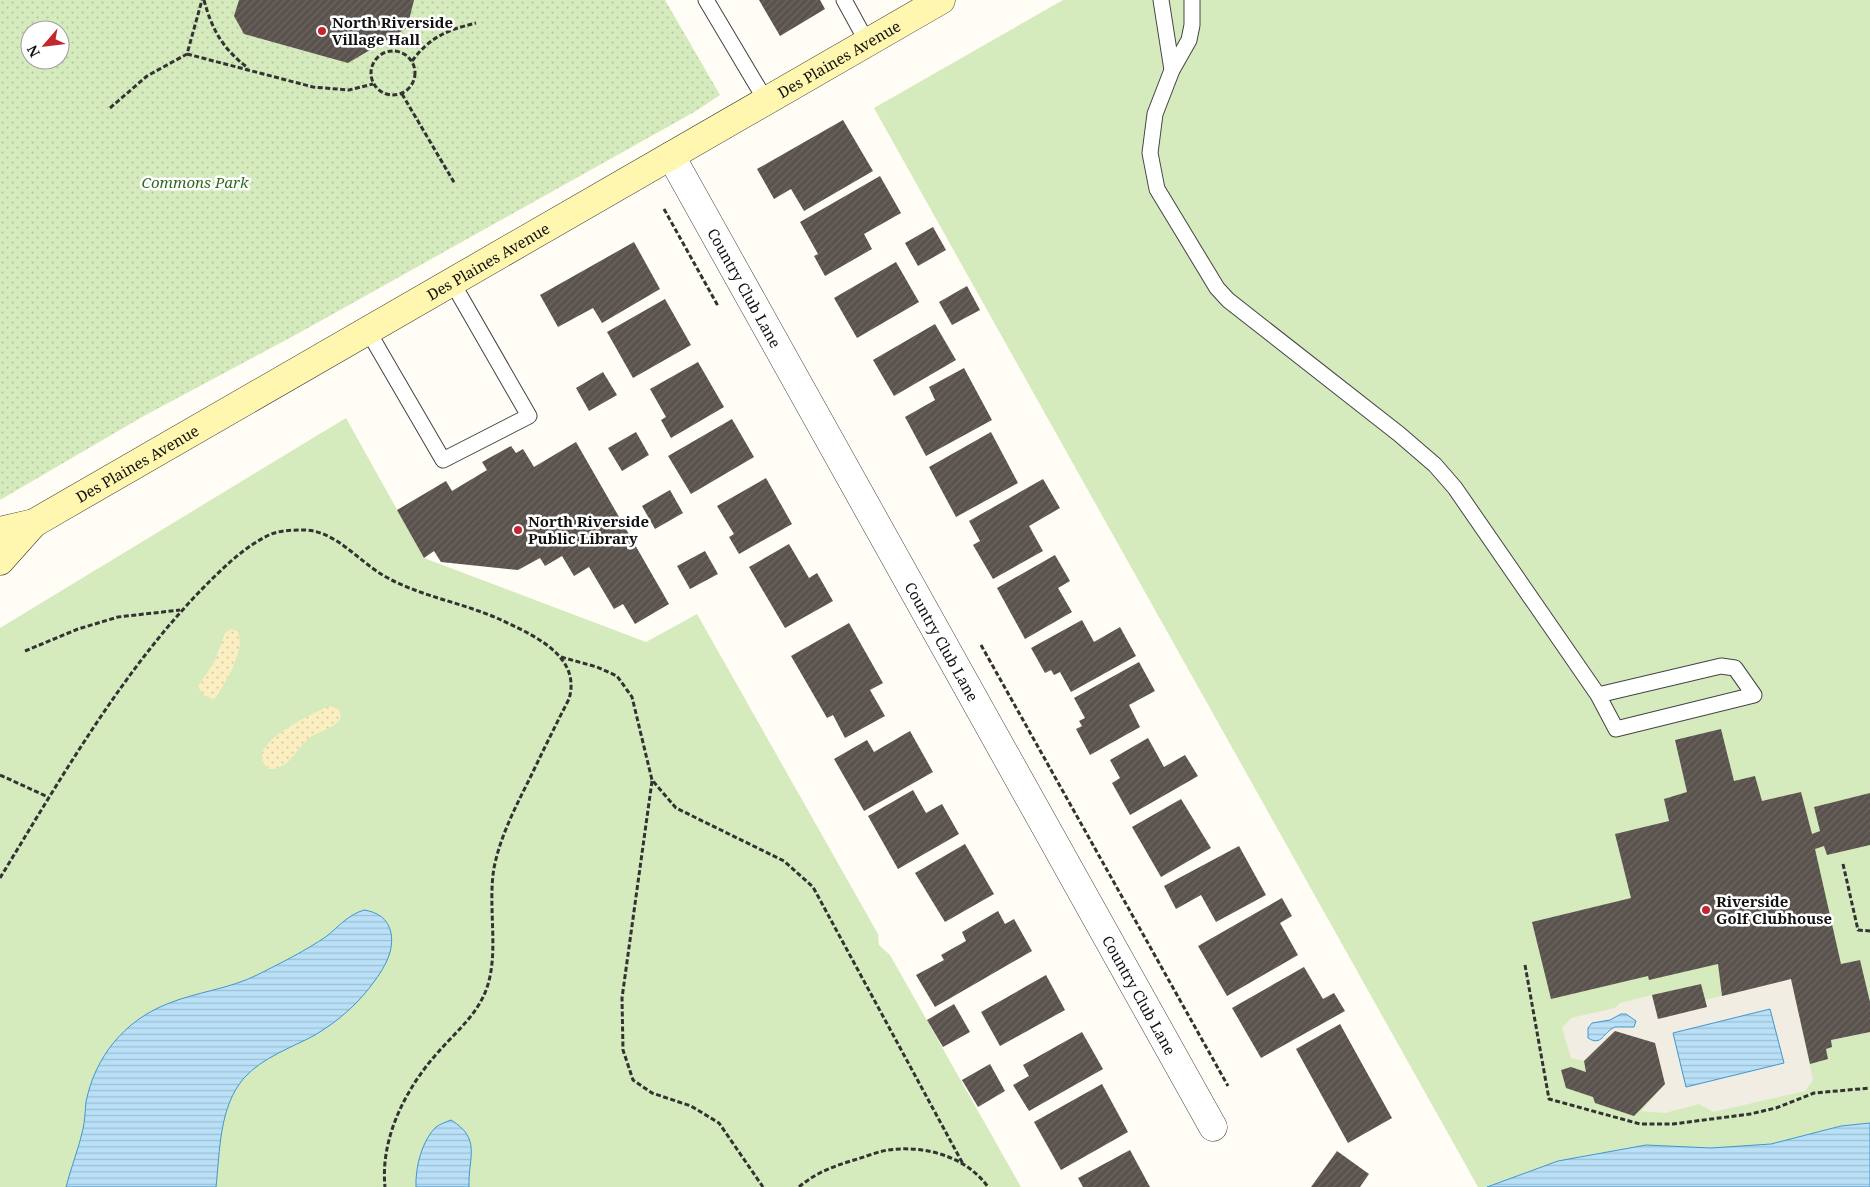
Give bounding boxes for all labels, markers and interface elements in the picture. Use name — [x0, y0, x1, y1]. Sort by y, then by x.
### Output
place label: North Riverside Village Hall — [332, 12, 453, 49]
street label: Des Plaines Avenue — [774, 16, 904, 102]
north arrow — [20, 20, 70, 70]
marker: North Riverside Village Hall — [316, 25, 328, 37]
text: N — [22, 42, 44, 61]
park label: Commons Park — [142, 172, 249, 192]
street label: Des Plaines Avenue — [423, 218, 553, 305]
street label: Country Club Lane — [703, 225, 786, 351]
street label: Des Plaines Avenue — [72, 420, 202, 507]
place label: North Riverside Public Library — [528, 511, 649, 548]
marker: North Riverside Public Library — [512, 524, 524, 536]
street label: Country Club Lane — [901, 578, 983, 705]
place label: Riverside Golf Clubhouse — [1716, 891, 1832, 928]
marker: Riverside Golf Clubhouse — [1700, 904, 1712, 916]
street label: Country Club Lane — [1098, 932, 1181, 1058]

